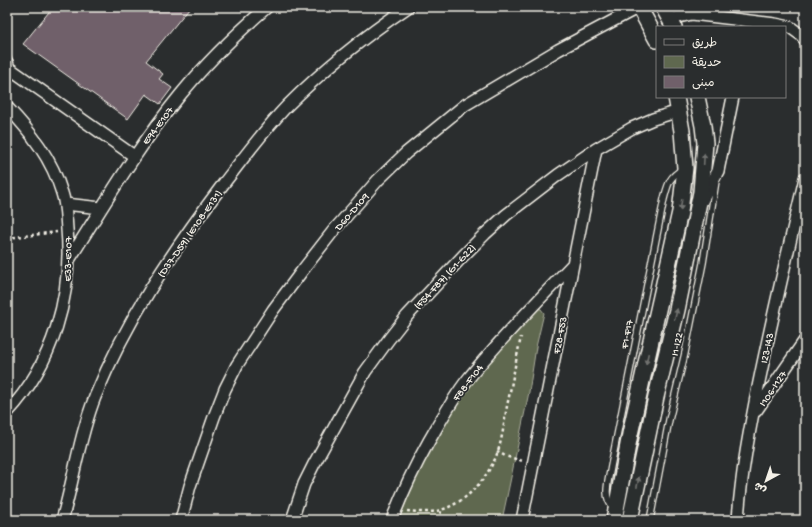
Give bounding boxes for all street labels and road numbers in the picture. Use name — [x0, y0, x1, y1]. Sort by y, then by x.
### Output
street label: E94-E107 — [140, 105, 177, 148]
street label: (D37-D59) (E108-E131) — [156, 188, 225, 280]
street label: D60-D109 — [332, 191, 372, 234]
street label: E33-E107 — [63, 236, 75, 282]
street label: (F54-F87) (G1-G22) — [412, 242, 479, 313]
street label: F28-F53 — [551, 315, 570, 356]
street label: F1-F17 — [619, 319, 637, 351]
street label: I1-I22 — [670, 331, 686, 357]
street label: I23-I43 — [759, 332, 777, 365]
street label: F88-F104 — [450, 362, 487, 405]
street label: I106-I127 — [757, 369, 790, 409]

